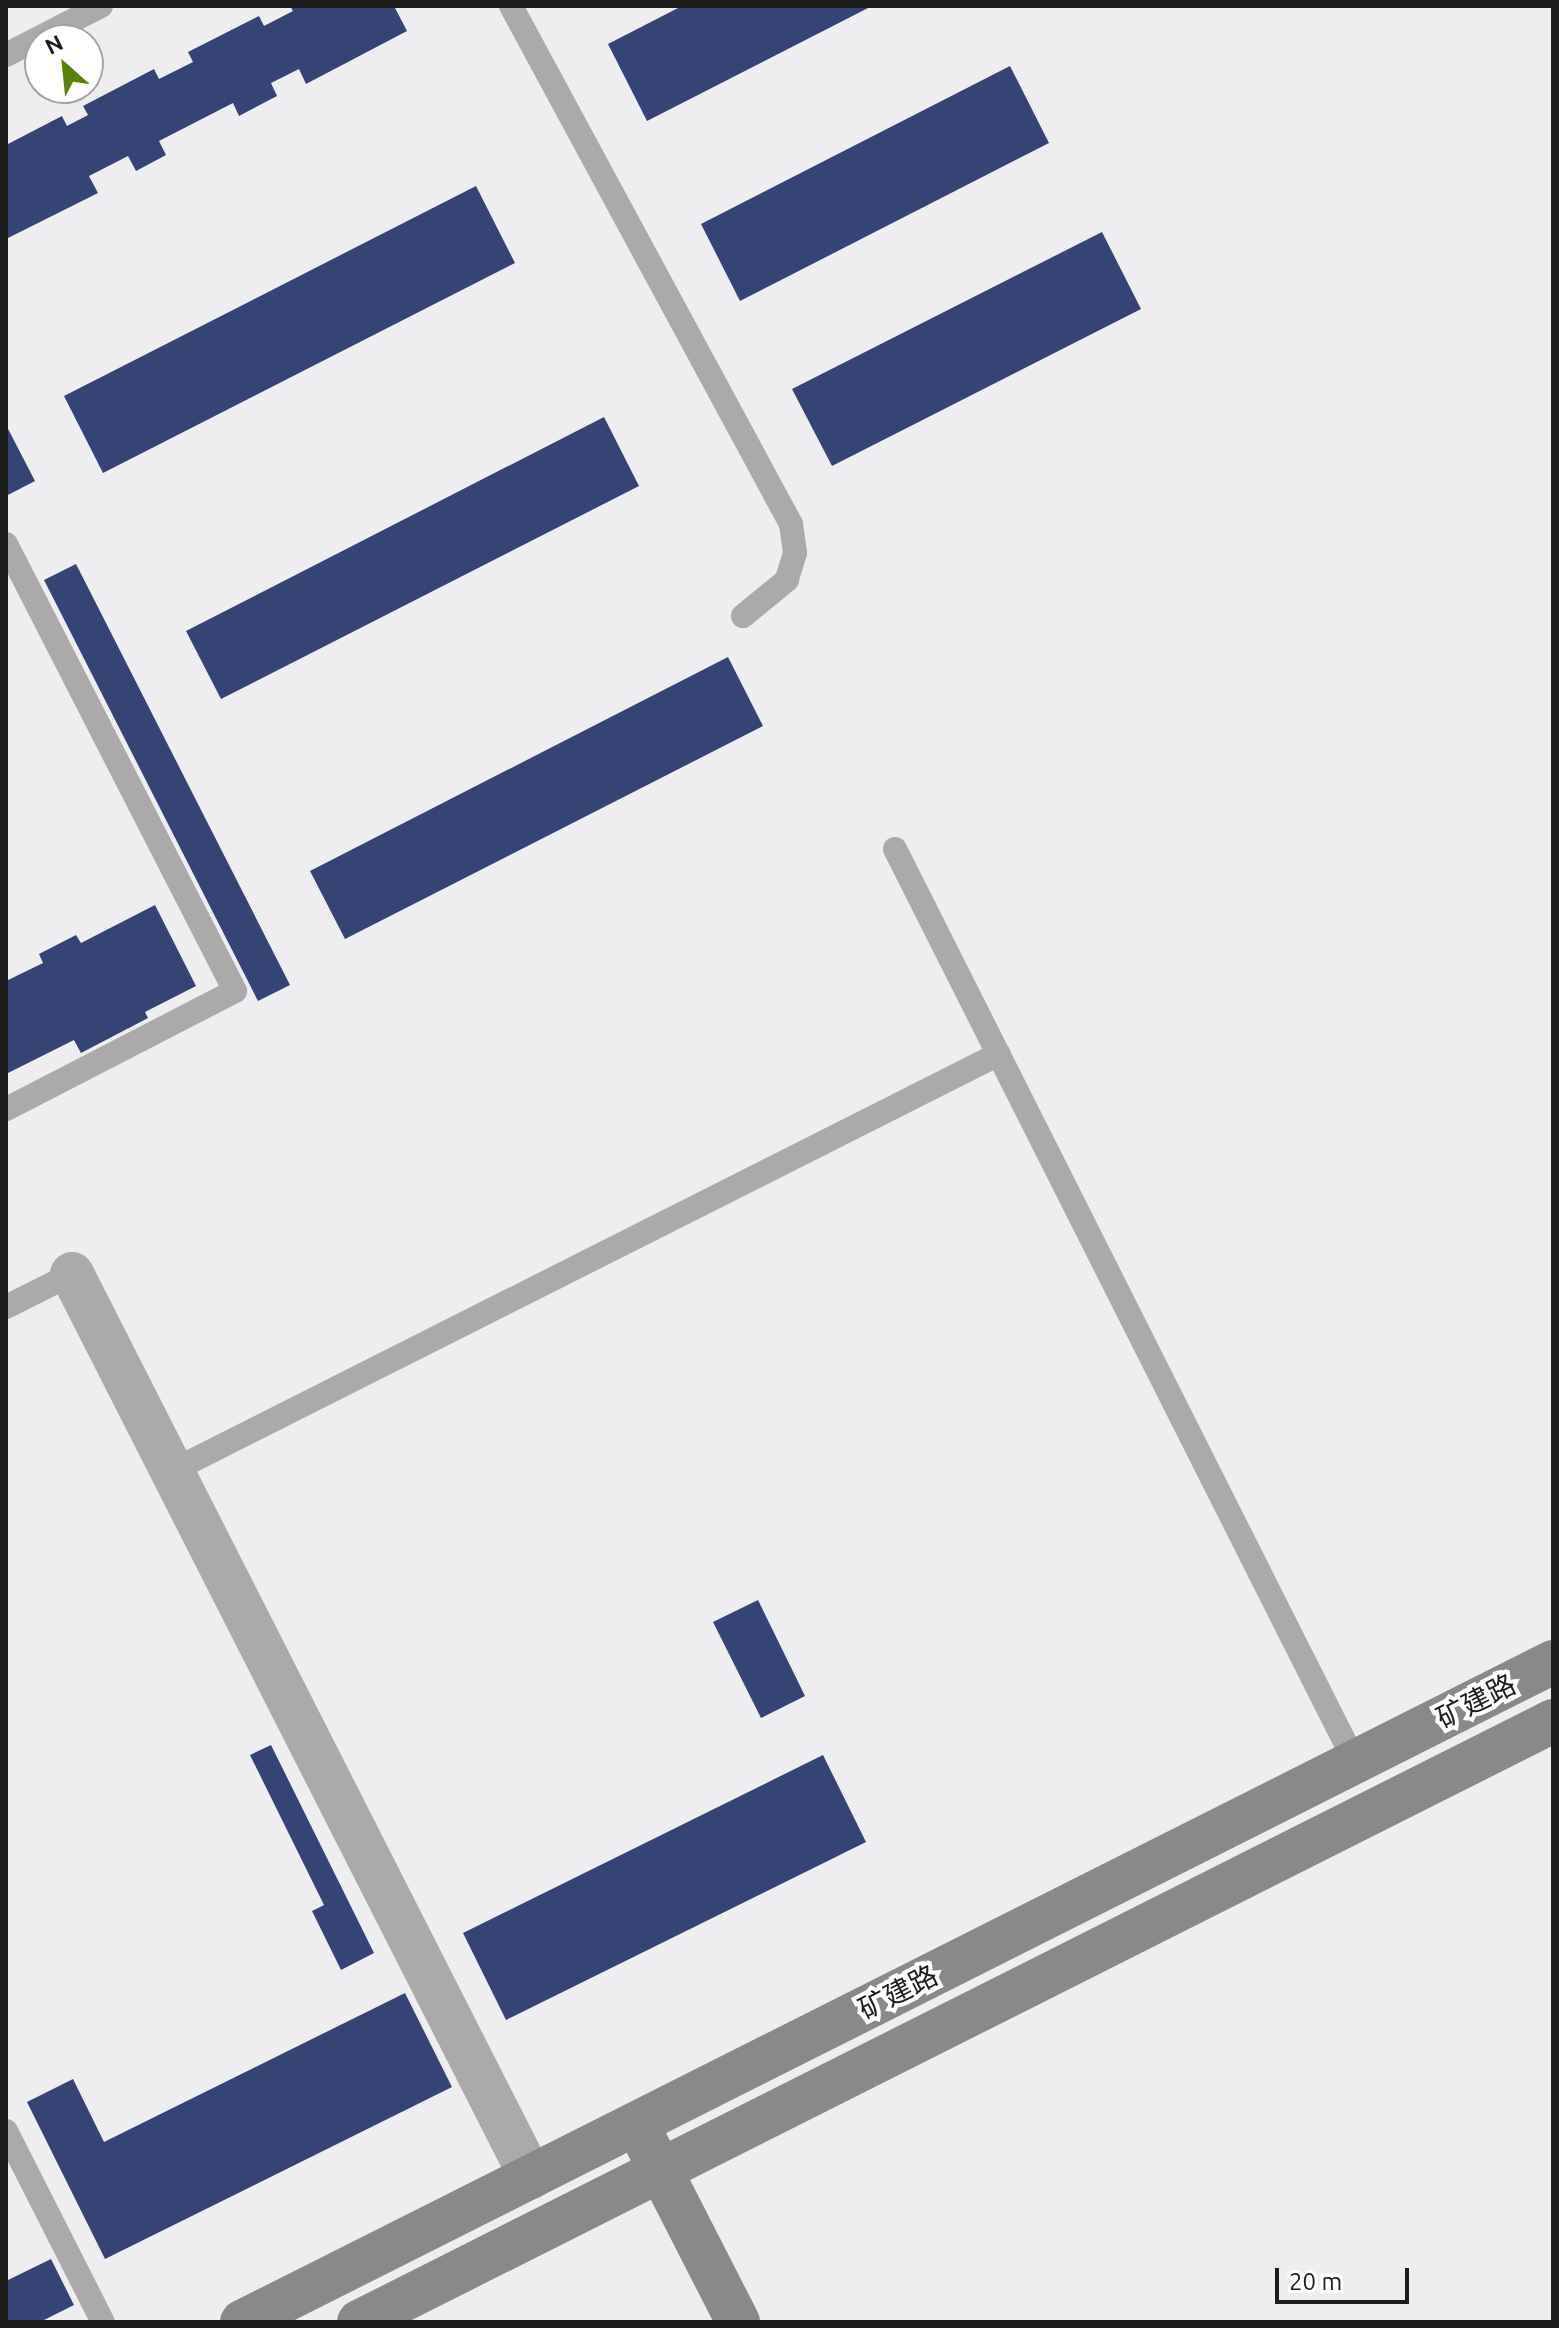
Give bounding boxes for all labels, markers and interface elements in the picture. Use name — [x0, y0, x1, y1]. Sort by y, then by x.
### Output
north arrow — [24, 24, 104, 104]
text: N — [41, 29, 67, 59]
street label: 矿建路 — [1431, 1667, 1521, 1735]
street label: 矿建路 — [853, 1958, 943, 2026]
scale bar — [1279, 2252, 1413, 2302]
text: 20 m — [1289, 2268, 1342, 2295]

